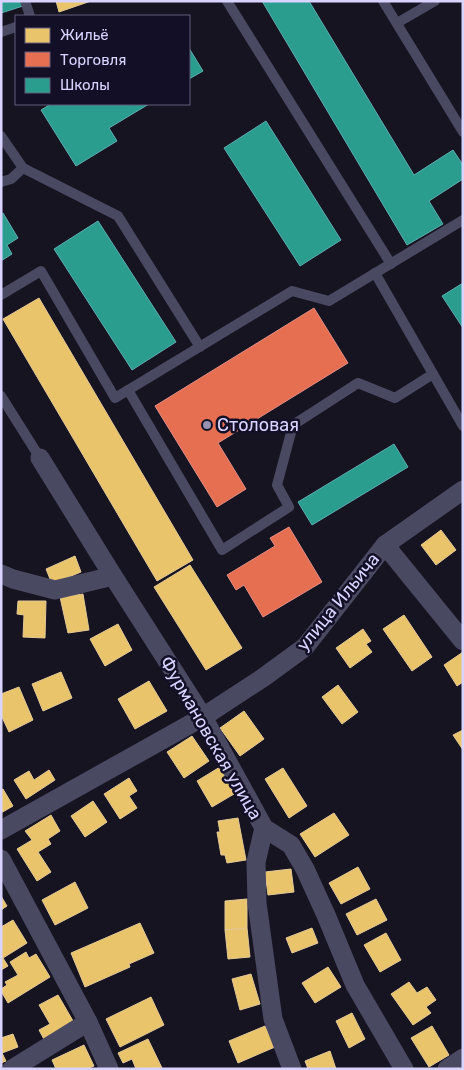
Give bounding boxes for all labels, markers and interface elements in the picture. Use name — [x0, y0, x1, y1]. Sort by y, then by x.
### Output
legend — [15, 15, 190, 105]
text: Жильё — [60, 26, 109, 44]
text: Торговля — [60, 51, 126, 69]
text: Школы — [60, 76, 110, 94]
place label: Столовая — [217, 414, 299, 436]
marker: Столовая — [201, 419, 213, 431]
street label: улица Ильича — [292, 549, 384, 655]
street label: Фурмановская улица — [155, 652, 267, 824]

